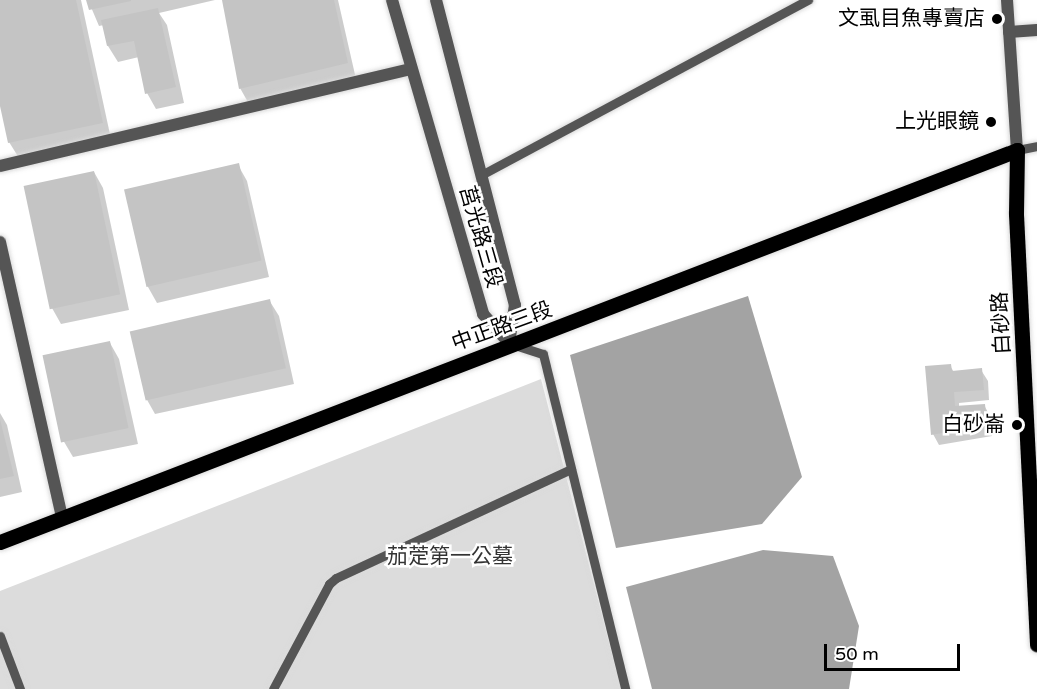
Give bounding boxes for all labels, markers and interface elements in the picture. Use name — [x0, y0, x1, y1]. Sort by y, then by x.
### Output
place label: 文虱目魚專賣店 — [838, 6, 985, 32]
marker: 文虱目魚專賣店 — [990, 12, 1004, 26]
place label: 上光眼鏡 — [895, 109, 979, 135]
marker: 上光眼鏡 — [984, 115, 998, 129]
street label: 莒光路三段 — [453, 183, 507, 291]
street label: 白砂路 — [988, 291, 1016, 355]
street label: 中正路三段 — [448, 297, 556, 357]
place label: 白砂崙 — [942, 412, 1005, 438]
marker: 白砂崙 — [1010, 418, 1024, 432]
park label: 茄萣第一公墓 — [387, 544, 513, 570]
scale bar — [827, 632, 964, 670]
text: 50 m — [835, 643, 879, 665]

